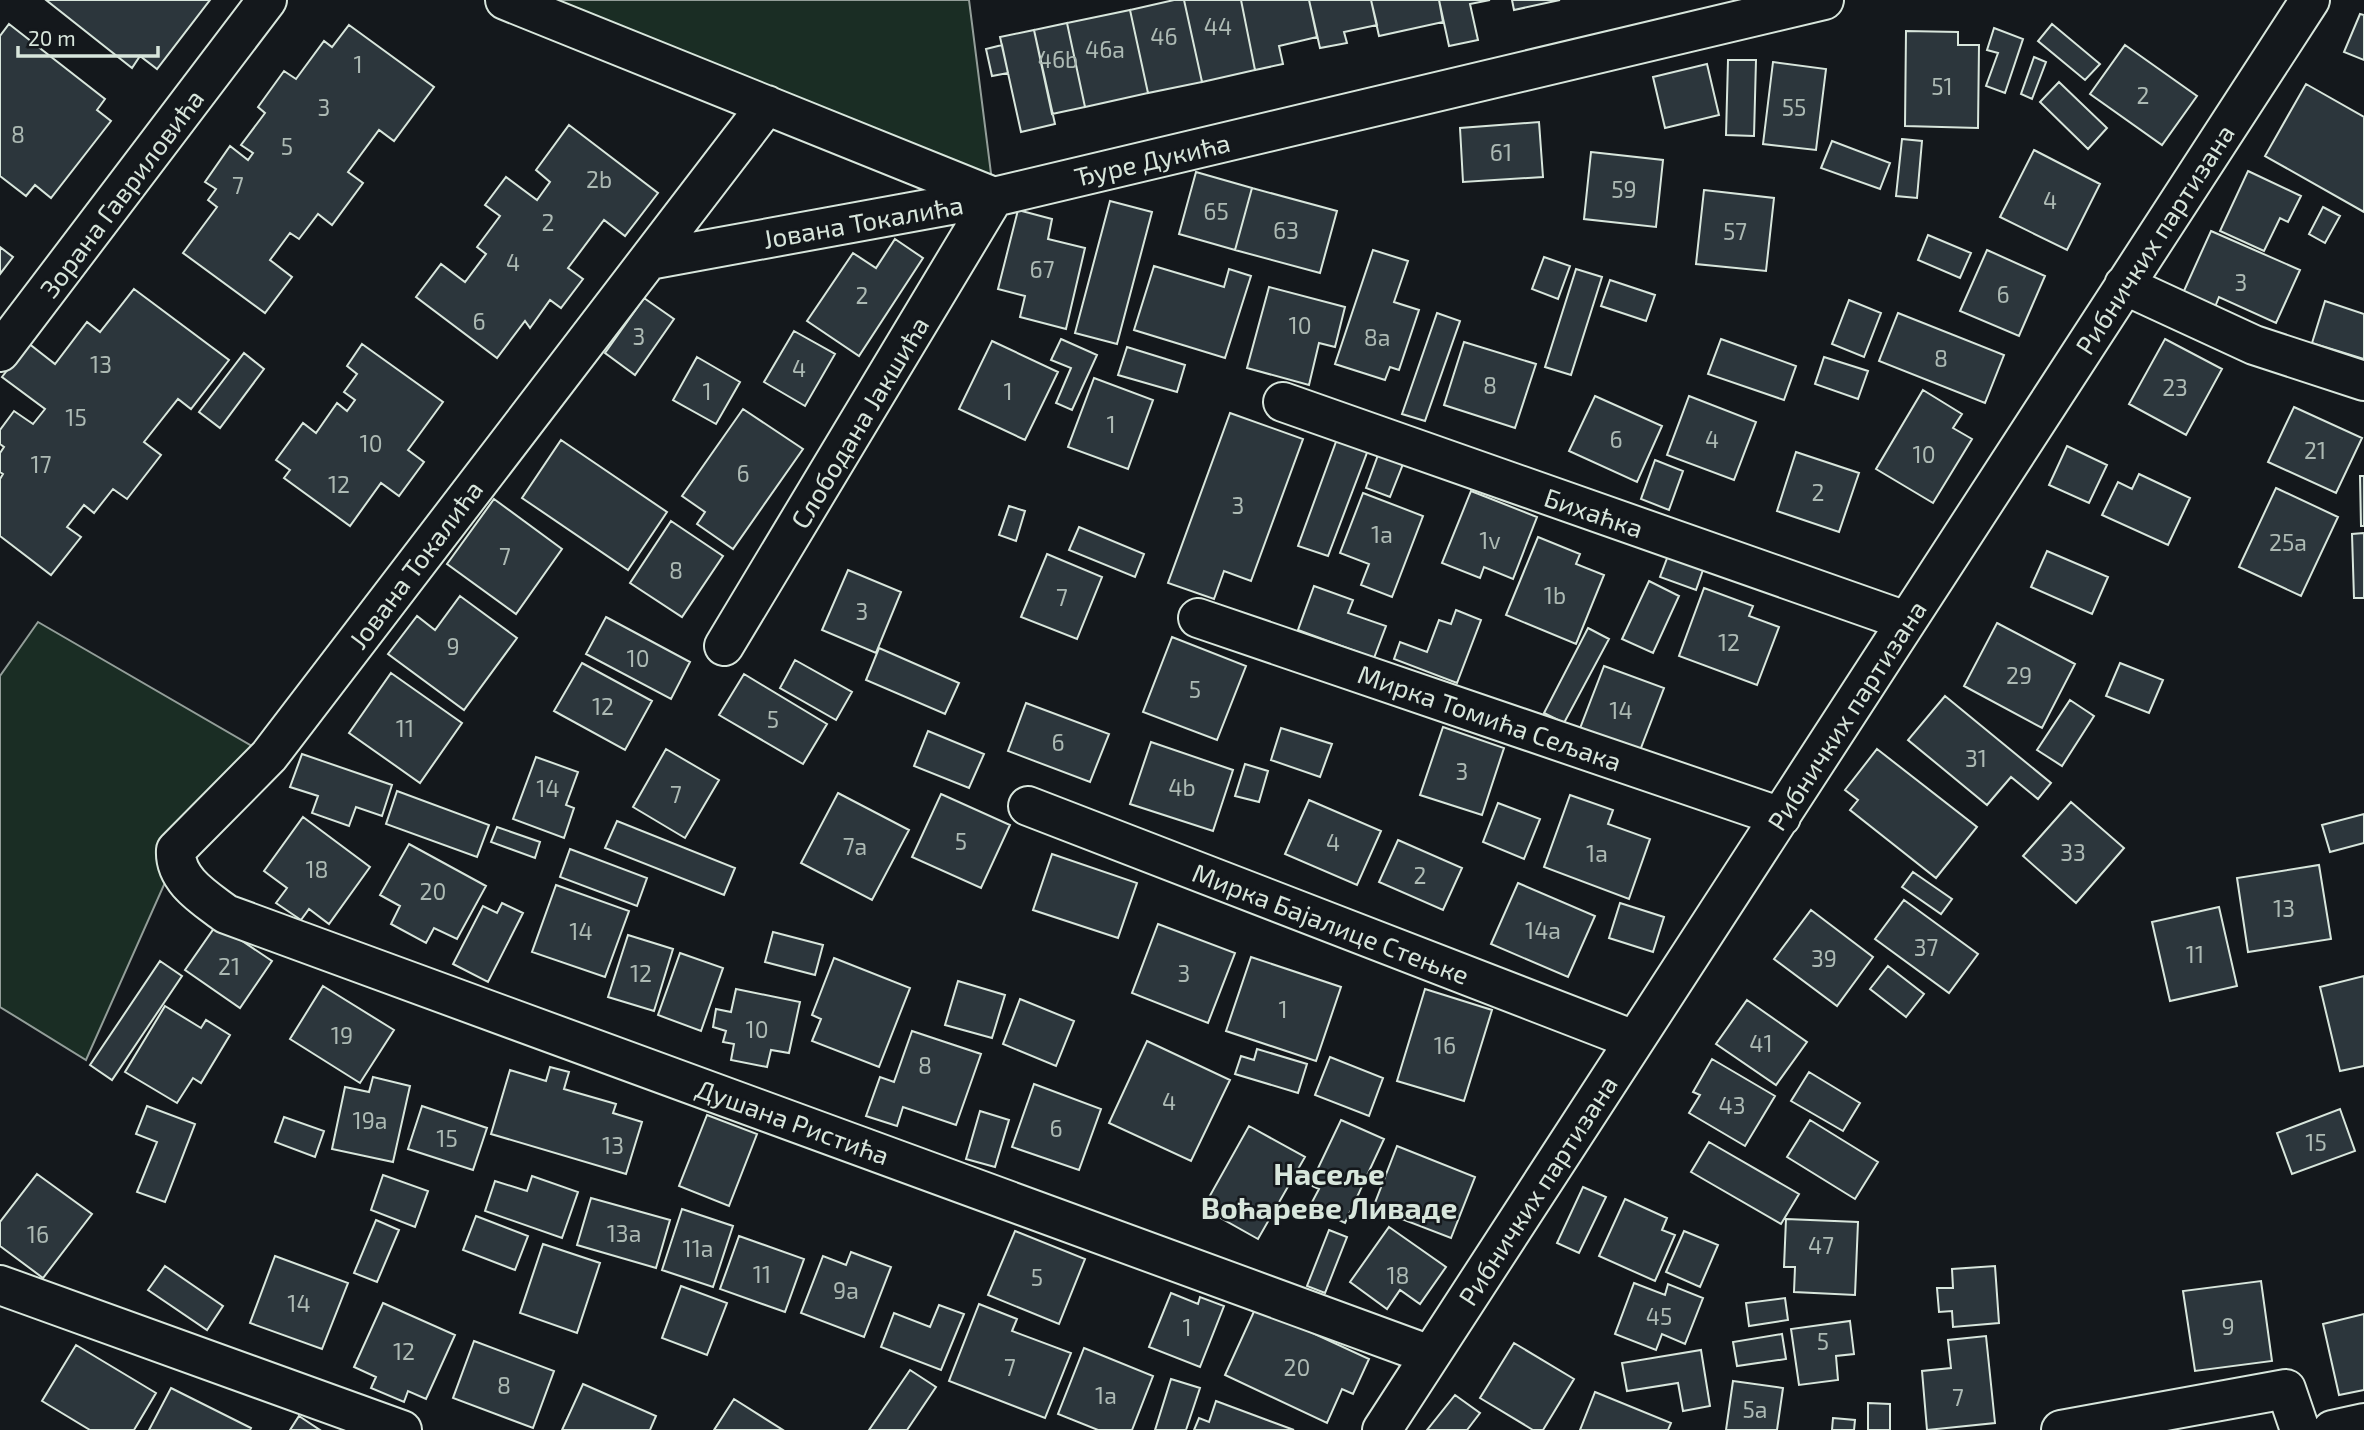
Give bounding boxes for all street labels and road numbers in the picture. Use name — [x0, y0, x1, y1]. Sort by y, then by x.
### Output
street label: Зорана Гавриловића — [33, 83, 209, 303]
street label: Рибничких партизана — [2068, 118, 2240, 360]
street label: Ђуре Дукића — [1071, 126, 1233, 193]
street label: Јована Токалића — [761, 188, 965, 254]
street label: Слободана Јакшића — [784, 311, 934, 533]
street label: Јована Токалића — [342, 474, 488, 654]
street label: Бихаћка — [1541, 481, 1647, 543]
street label: Рибничких партизана — [1760, 594, 1932, 836]
street label: Мирка Томића Сељака — [1354, 657, 1626, 777]
street label: Мирка Бајалице Стењке — [1188, 856, 1474, 990]
street label: Рибничких партизана — [1451, 1069, 1623, 1311]
street label: Душана Ристића — [692, 1072, 894, 1171]

